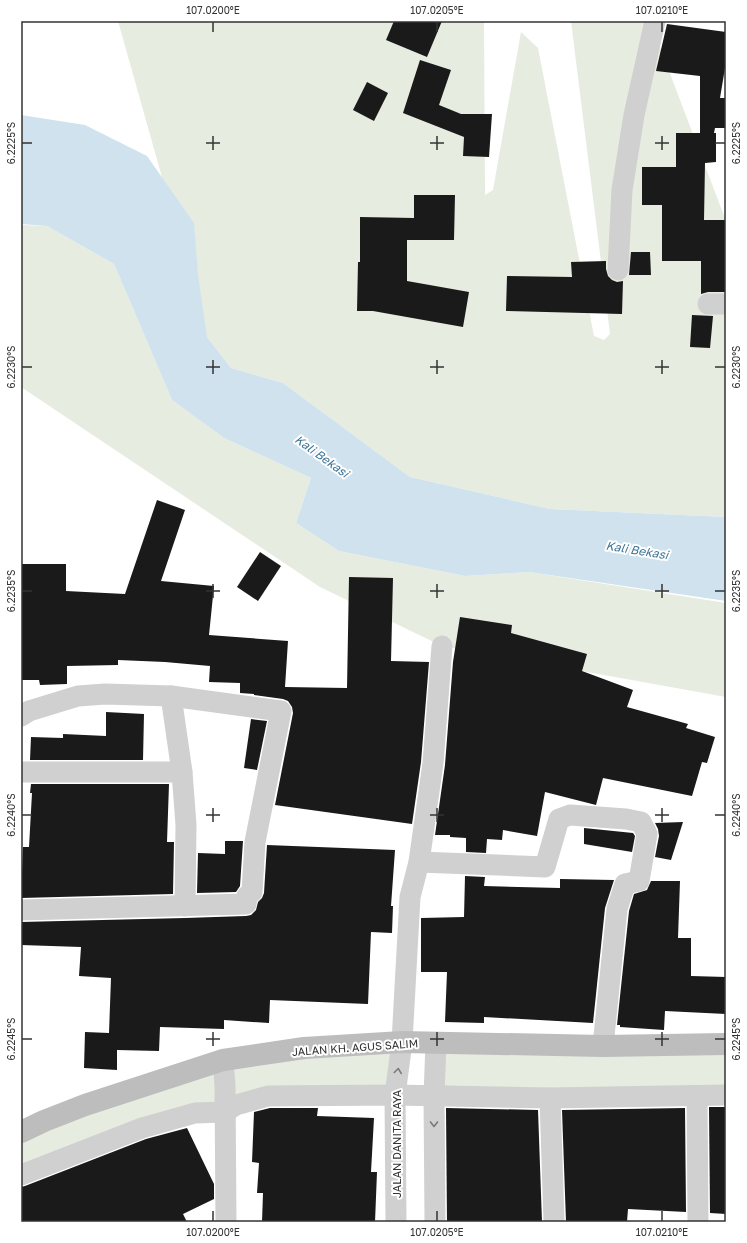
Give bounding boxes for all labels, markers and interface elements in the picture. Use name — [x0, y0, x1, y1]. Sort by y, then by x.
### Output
text: 107.0200°E — [186, 4, 240, 16]
text: 107.0205°E — [410, 4, 464, 16]
text: 107.0210°E — [636, 4, 688, 16]
text: 6.2225°S — [5, 122, 17, 164]
text: 6.2225°S — [730, 122, 742, 164]
text: 6.2230°S — [5, 346, 17, 389]
text: 6.2230°S — [730, 346, 742, 389]
water label: Kali Bekasi — [292, 431, 353, 482]
water label: Kali Bekasi — [605, 538, 671, 563]
text: 6.2235°S — [5, 570, 17, 612]
text: 6.2235°S — [730, 570, 742, 612]
text: 6.2240°S — [5, 793, 17, 837]
text: 6.2240°S — [730, 793, 742, 837]
text: 6.2245°S — [5, 1018, 17, 1060]
text: 6.2245°S — [730, 1018, 742, 1060]
street label: JALAN KH. AGUS SALIM — [291, 1036, 419, 1058]
one-way arrow — [393, 1068, 402, 1074]
street label: JALAN DANITA RAYA — [390, 1089, 403, 1198]
one-way arrow — [430, 1121, 438, 1127]
text: 107.0200°E — [186, 1226, 240, 1238]
text: 107.0205°E — [410, 1226, 464, 1238]
text: 107.0210°E — [636, 1226, 688, 1238]

